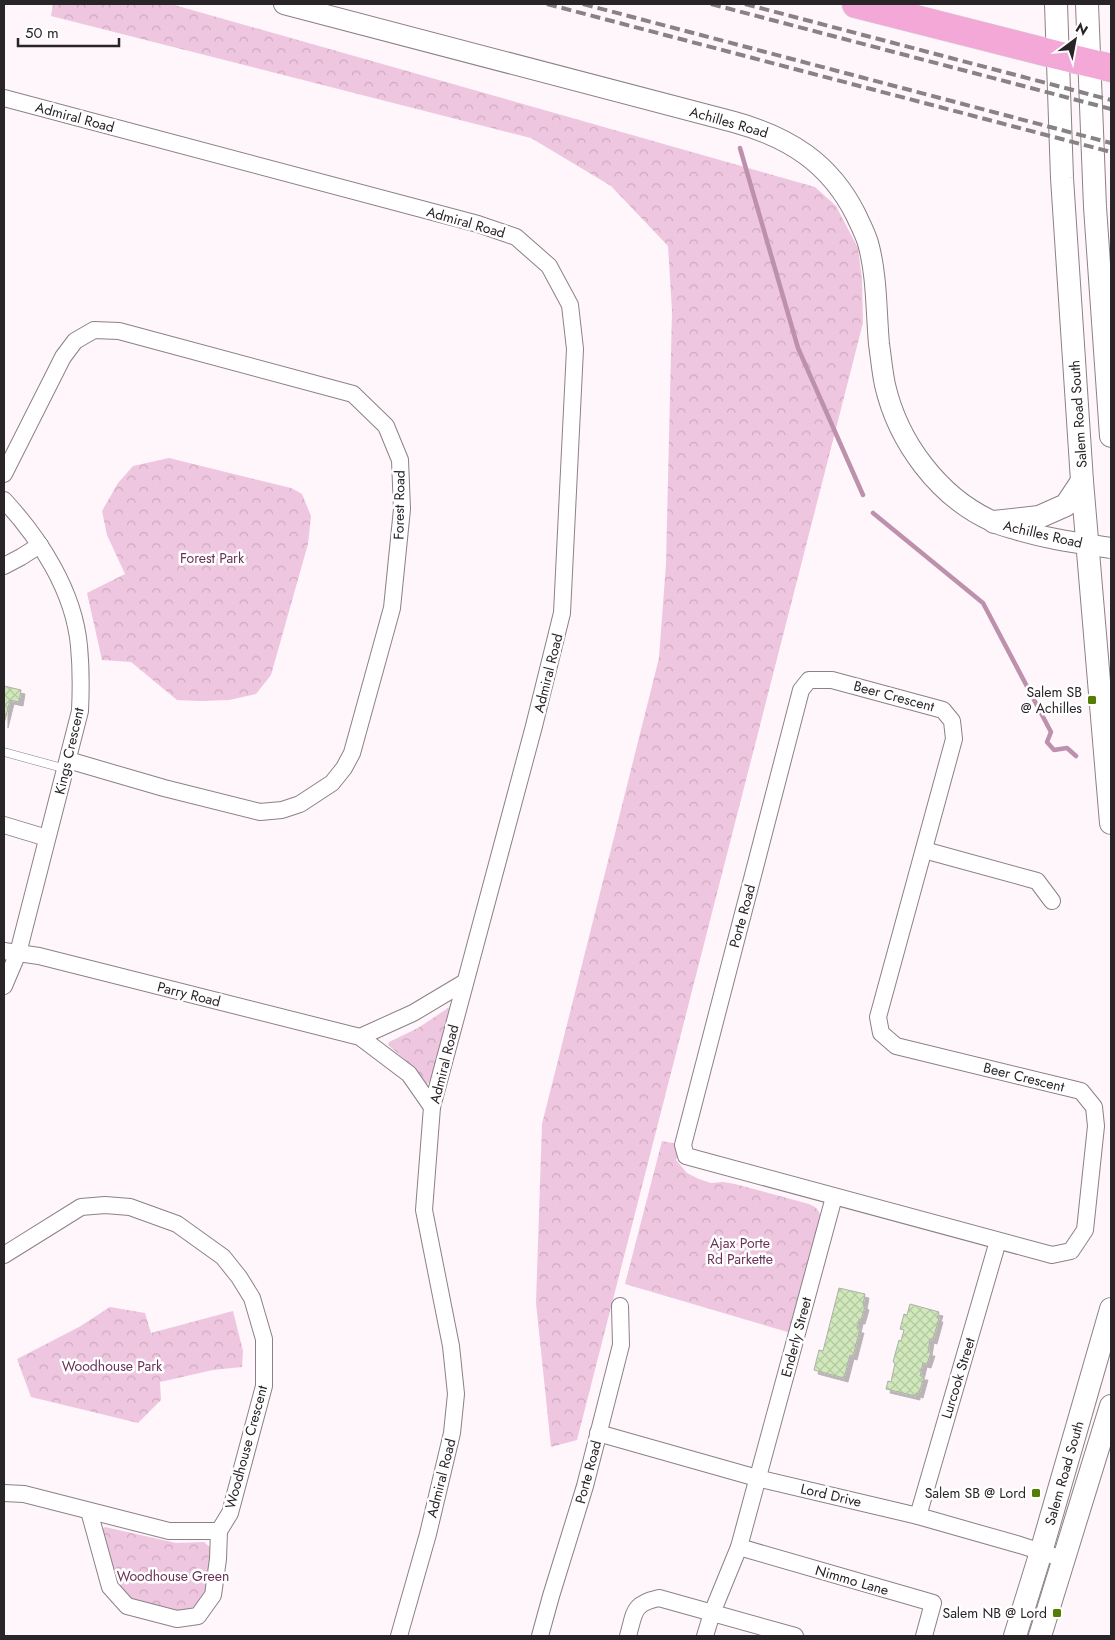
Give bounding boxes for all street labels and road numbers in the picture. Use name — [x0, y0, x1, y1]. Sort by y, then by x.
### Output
street label: Admiral Road — [33, 97, 117, 137]
street label: Achilles Road — [687, 101, 771, 143]
street label: Admiral Road — [424, 201, 508, 243]
street label: Salem Road South — [1064, 360, 1092, 468]
street label: Forest Road — [388, 470, 410, 540]
street label: Achilles Road — [1001, 515, 1085, 553]
street label: Admiral Road — [529, 631, 567, 715]
street label: Beer Crescent — [851, 676, 937, 717]
street label: Kings Crescent — [49, 705, 89, 796]
street label: Porte Road — [724, 882, 760, 950]
street label: Parry Road — [155, 976, 223, 1012]
street label: Admiral Road — [425, 1022, 463, 1106]
street label: Beer Crescent — [981, 1057, 1067, 1097]
street label: Enderly Street — [776, 1294, 816, 1379]
street label: Lurcook Street — [936, 1334, 980, 1421]
street label: Woodhouse Crescent — [220, 1382, 272, 1511]
street label: Salem Road South — [1040, 1418, 1088, 1528]
street label: Admiral Road — [422, 1436, 460, 1520]
street label: Porte Road — [570, 1438, 606, 1506]
street label: Lord Drive — [799, 1478, 863, 1512]
street label: Nimmo Lane — [813, 1560, 891, 1600]

